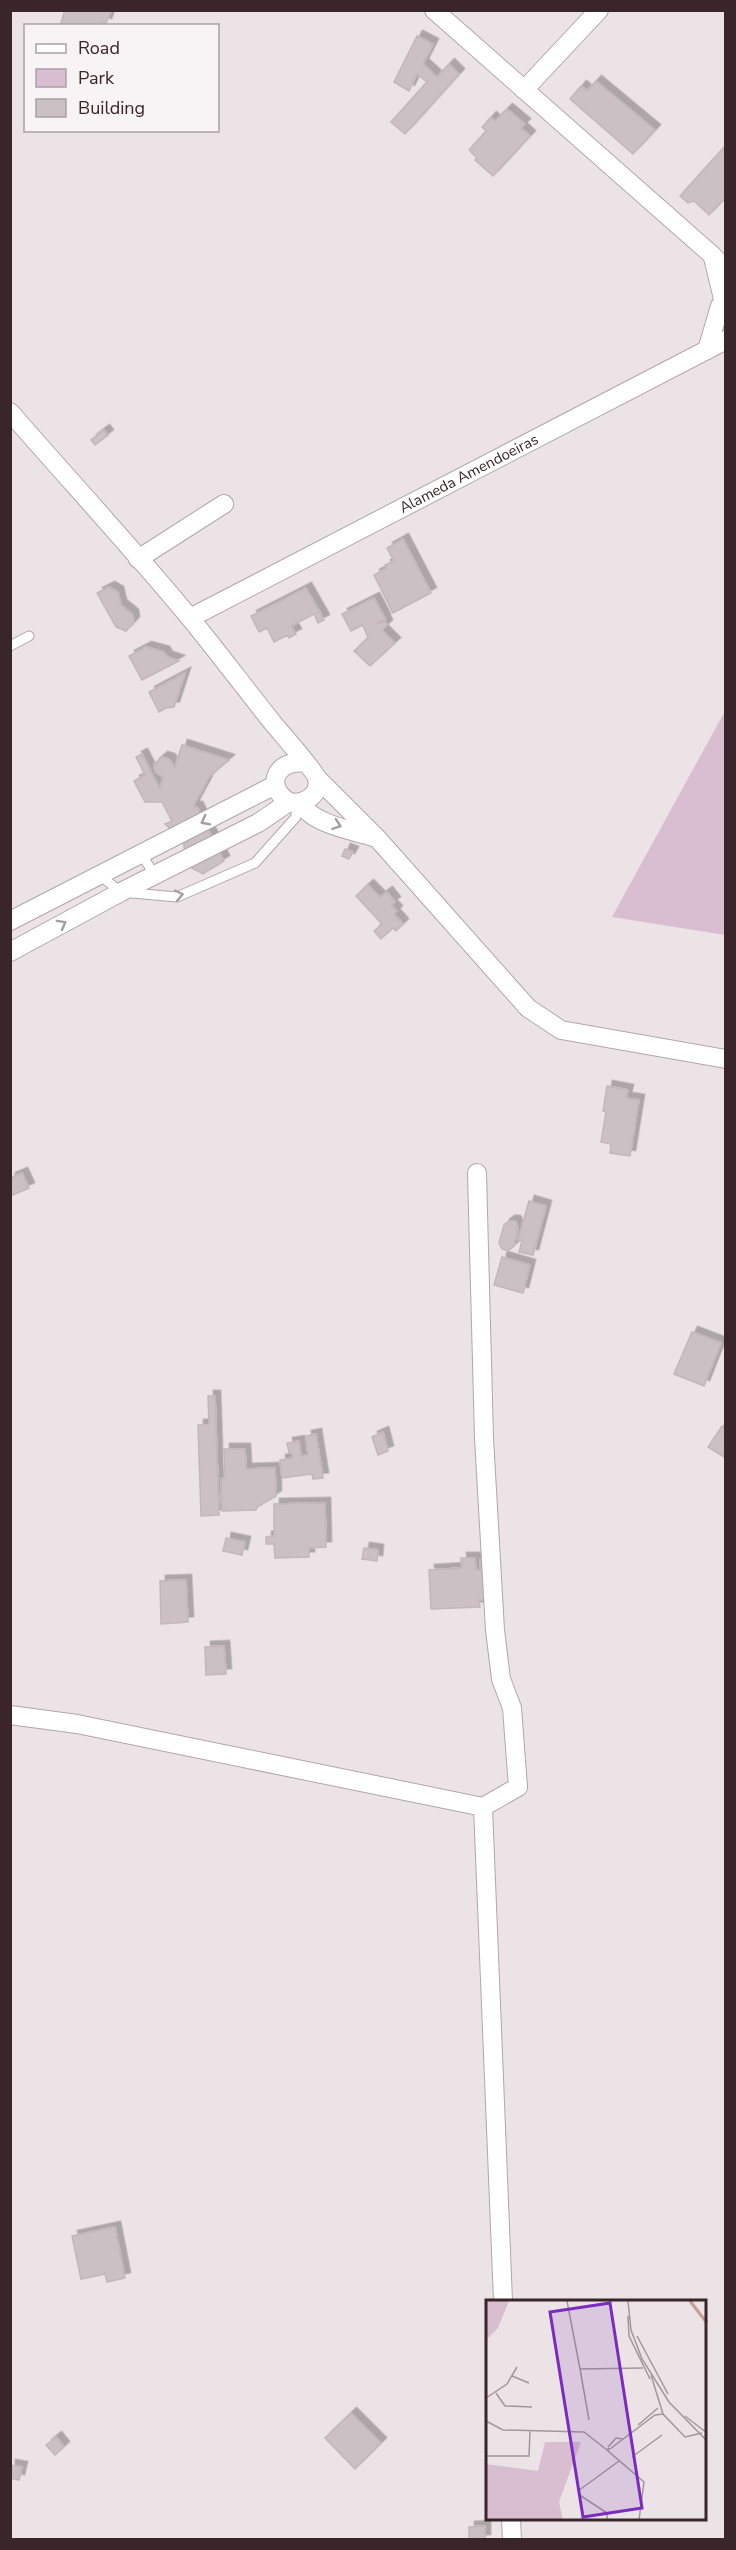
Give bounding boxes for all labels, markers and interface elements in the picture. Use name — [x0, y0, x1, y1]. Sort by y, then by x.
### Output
legend — [24, 24, 219, 132]
text: Road — [78, 36, 120, 60]
text: Park — [78, 66, 115, 90]
text: Building — [78, 96, 145, 120]
street label: Alameda Amendoeiras — [396, 429, 542, 518]
one-way arrow — [200, 814, 211, 825]
one-way arrow — [331, 817, 341, 830]
one-way arrow — [174, 889, 184, 902]
one-way arrow — [56, 920, 66, 931]
inset map — [486, 2300, 706, 2520]

